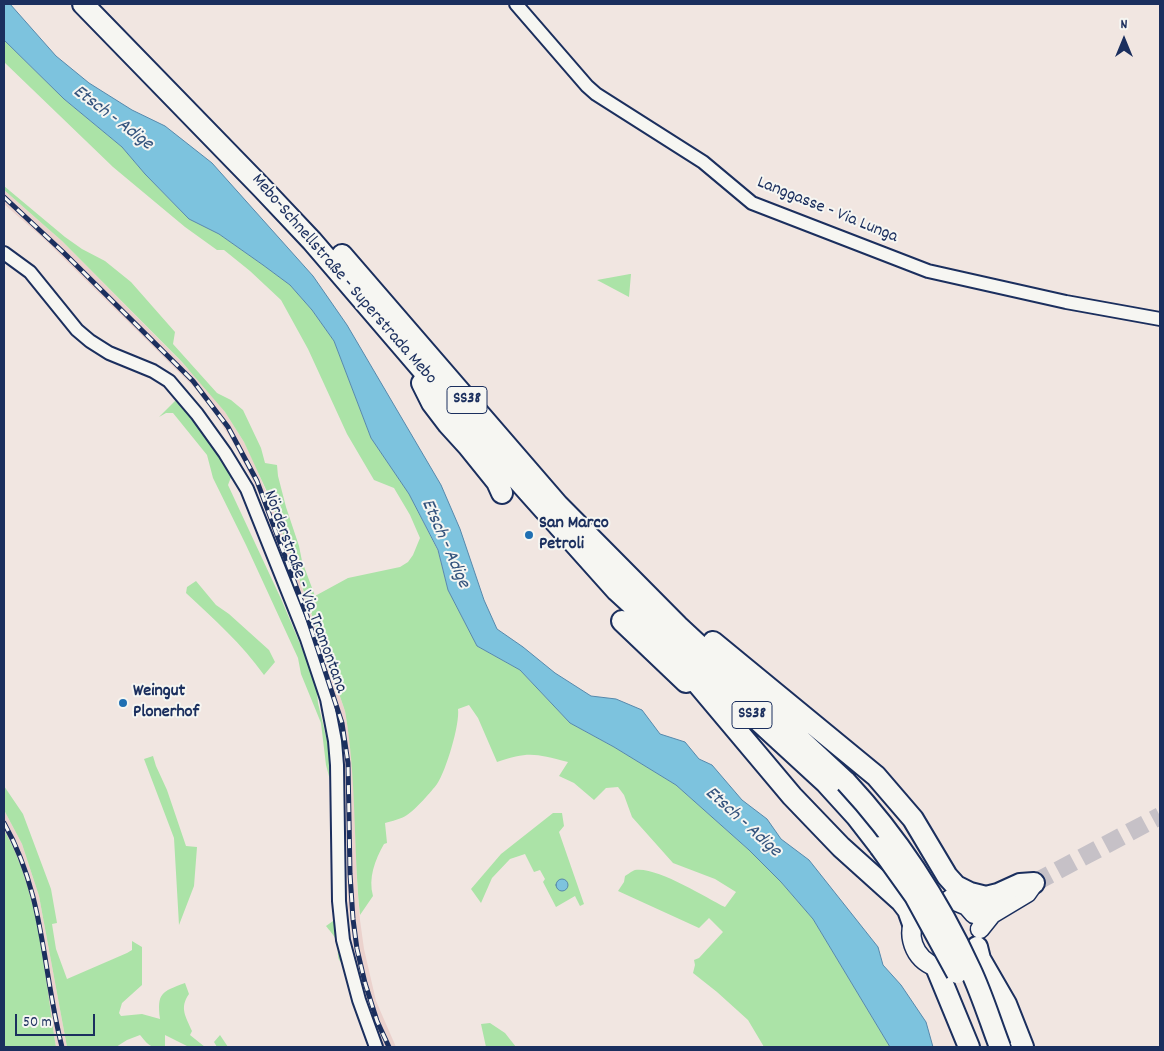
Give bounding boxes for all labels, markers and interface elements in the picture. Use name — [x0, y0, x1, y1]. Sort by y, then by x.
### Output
north arrow — [1099, 15, 1149, 65]
text: N — [1121, 15, 1127, 35]
water label: Etsch - Adige — [67, 81, 157, 157]
street label: Mebo-Schnellstraße - Superstrada Mebo — [246, 170, 440, 390]
street label: Langgasse - Via Lunga — [753, 173, 901, 249]
road number: SS38 — [447, 386, 487, 414]
street label: Nörderstraße - Via Tramontana — [257, 488, 351, 696]
water label: Etsch - Adige — [414, 496, 474, 592]
place label: San Marco Petroli — [539, 514, 609, 556]
marker: San Marco Petroli — [523, 529, 535, 541]
place label: Weingut Plonerhof — [133, 682, 199, 724]
marker: Weingut Plonerhof — [117, 697, 129, 709]
road number: SS38 — [732, 702, 772, 728]
water label: Etsch - Adige — [699, 783, 785, 863]
scale bar — [18, 1004, 98, 1036]
text: 50 m — [23, 1012, 52, 1034]

